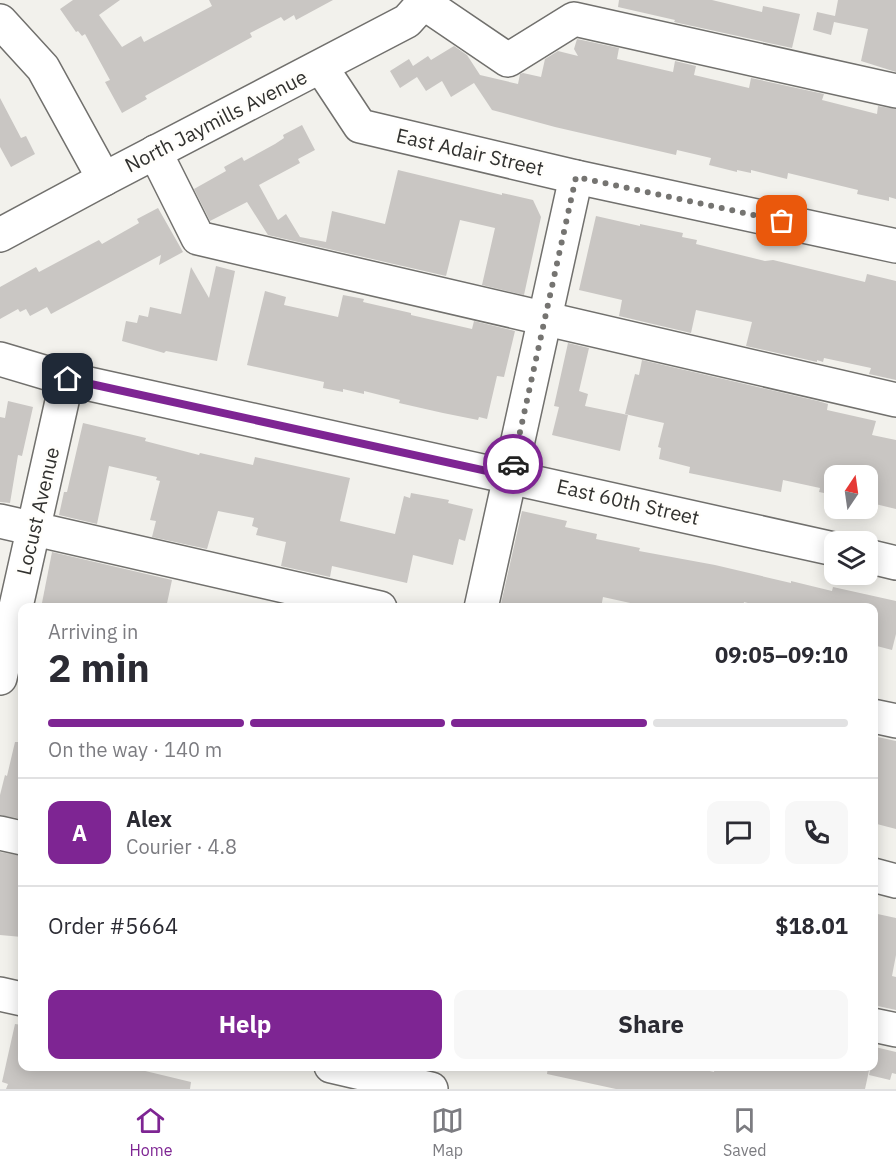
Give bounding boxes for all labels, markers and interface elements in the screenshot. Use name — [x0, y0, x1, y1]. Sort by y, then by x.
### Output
street label: North Jaymills Avenue — [120, 63, 312, 178]
street label: East Adair Street — [394, 121, 547, 182]
pin — [756, 195, 807, 246]
icon: bag — [765, 204, 798, 237]
pin — [42, 353, 93, 404]
icon: home — [51, 362, 84, 395]
courier — [483, 434, 543, 494]
street label: Locust Avenue — [10, 444, 65, 578]
icon: car — [497, 448, 530, 481]
north arrow — [824, 465, 878, 519]
map controls — [824, 465, 878, 585]
street label: East 60th Street — [554, 472, 702, 531]
button: layers — [824, 531, 878, 585]
text: Arriving in — [48, 618, 138, 645]
text: 09:05–09:10 — [715, 640, 848, 669]
text: 2 min — [48, 642, 150, 693]
text: On the way · 140 m — [48, 736, 222, 763]
button: chat — [707, 801, 770, 864]
button: phone — [785, 801, 848, 864]
text: Alex — [126, 804, 172, 833]
text: A — [72, 818, 87, 847]
text: Courier · 4.8 — [126, 833, 237, 860]
text: Order #5664 — [48, 911, 178, 940]
text: $18.01 — [775, 911, 848, 940]
button: Help — [48, 990, 442, 1059]
button: Share — [454, 990, 848, 1059]
tab: Home — [129, 1104, 172, 1160]
tab: Map — [431, 1104, 464, 1160]
tab: Saved — [723, 1104, 767, 1160]

